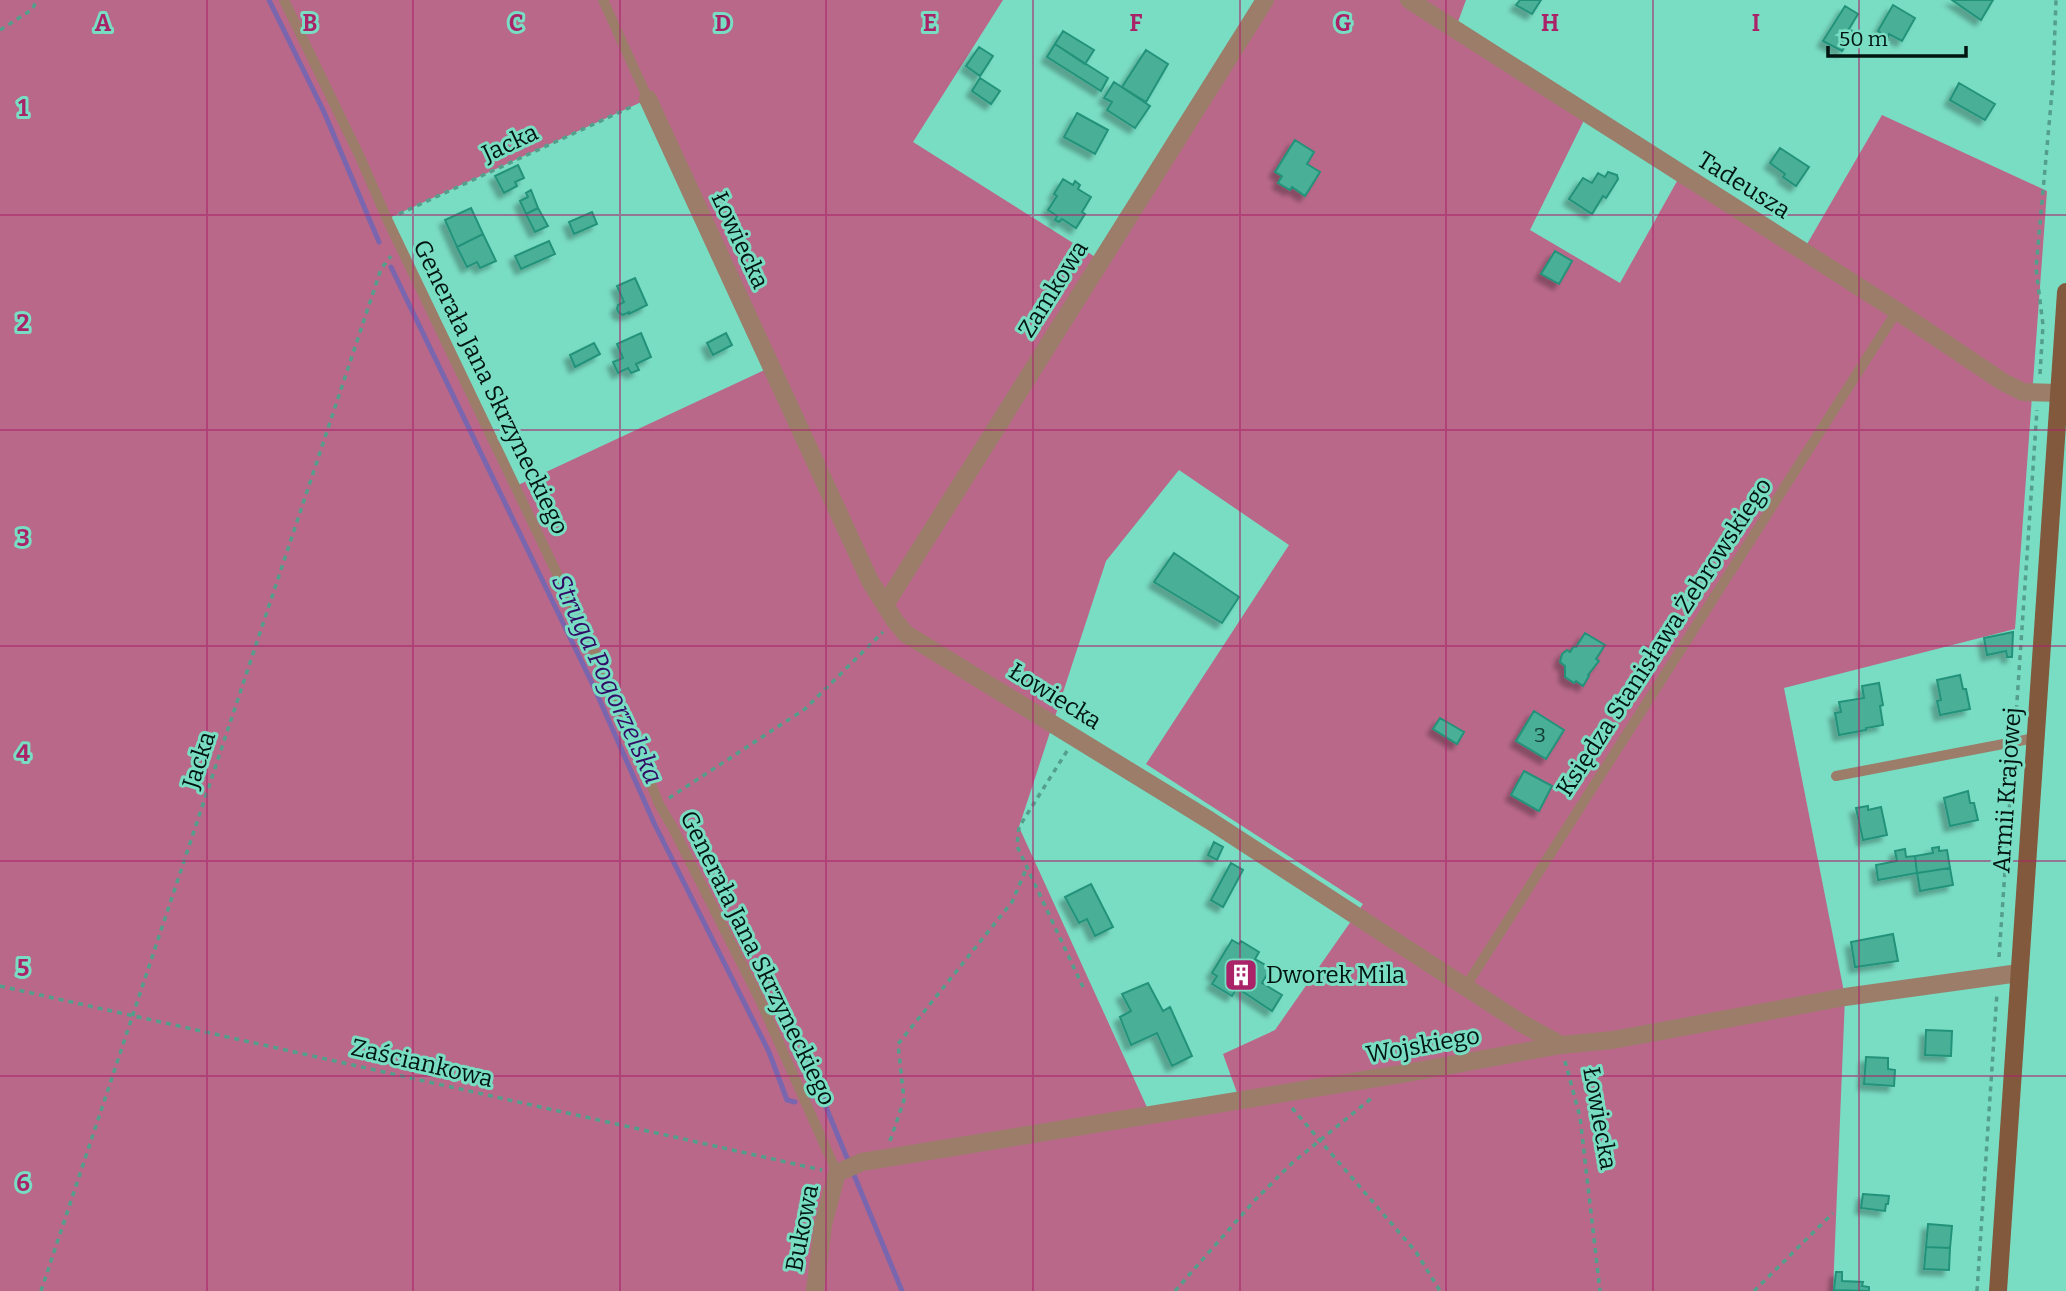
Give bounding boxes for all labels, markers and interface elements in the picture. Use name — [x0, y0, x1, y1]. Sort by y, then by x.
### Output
text: A — [95, 9, 112, 37]
text: B — [303, 9, 317, 37]
text: C — [509, 9, 523, 37]
text: D — [715, 9, 731, 37]
text: E — [923, 9, 937, 37]
text: F — [1130, 9, 1143, 37]
text: G — [1335, 9, 1352, 37]
text: H — [1541, 9, 1559, 37]
text: I — [1752, 9, 1760, 37]
scale bar — [1828, 14, 1966, 58]
text: 50 m — [1839, 26, 1888, 52]
text: 1 — [18, 94, 28, 122]
street label: Jacka — [477, 118, 542, 168]
street label: Tadeusza — [1692, 146, 1796, 224]
street label: Łowiecka — [705, 187, 775, 293]
street label: Generała Jana Skrzyneckiego — [407, 235, 575, 539]
street label: Zamkowa — [1012, 235, 1094, 343]
text: 2 — [17, 309, 30, 337]
street label: Księdza Stanisława Żebrowskiego — [1551, 473, 1777, 801]
text: 3 — [16, 524, 30, 552]
water label: Struga Pogorzelska — [545, 569, 669, 789]
street label: Łowiecka — [1004, 657, 1106, 735]
street label: Armii Krajowej — [1987, 706, 2027, 874]
house number: 3 — [1534, 722, 1546, 748]
street label: Jacka — [176, 728, 221, 793]
text: 4 — [16, 739, 30, 767]
street label: Generała Jana Skrzyneckiego — [674, 806, 842, 1110]
text: 5 — [17, 954, 29, 982]
building icon: Dworek Mila — [1222, 956, 1260, 994]
place label: Dworek Mila — [1266, 961, 1405, 989]
street label: Wojskiego — [1364, 1021, 1482, 1069]
street label: Zaściankowa — [348, 1033, 496, 1093]
street label: Łowiecka — [1577, 1064, 1623, 1172]
text: 6 — [16, 1169, 30, 1197]
street label: Bukowa — [780, 1182, 824, 1274]

